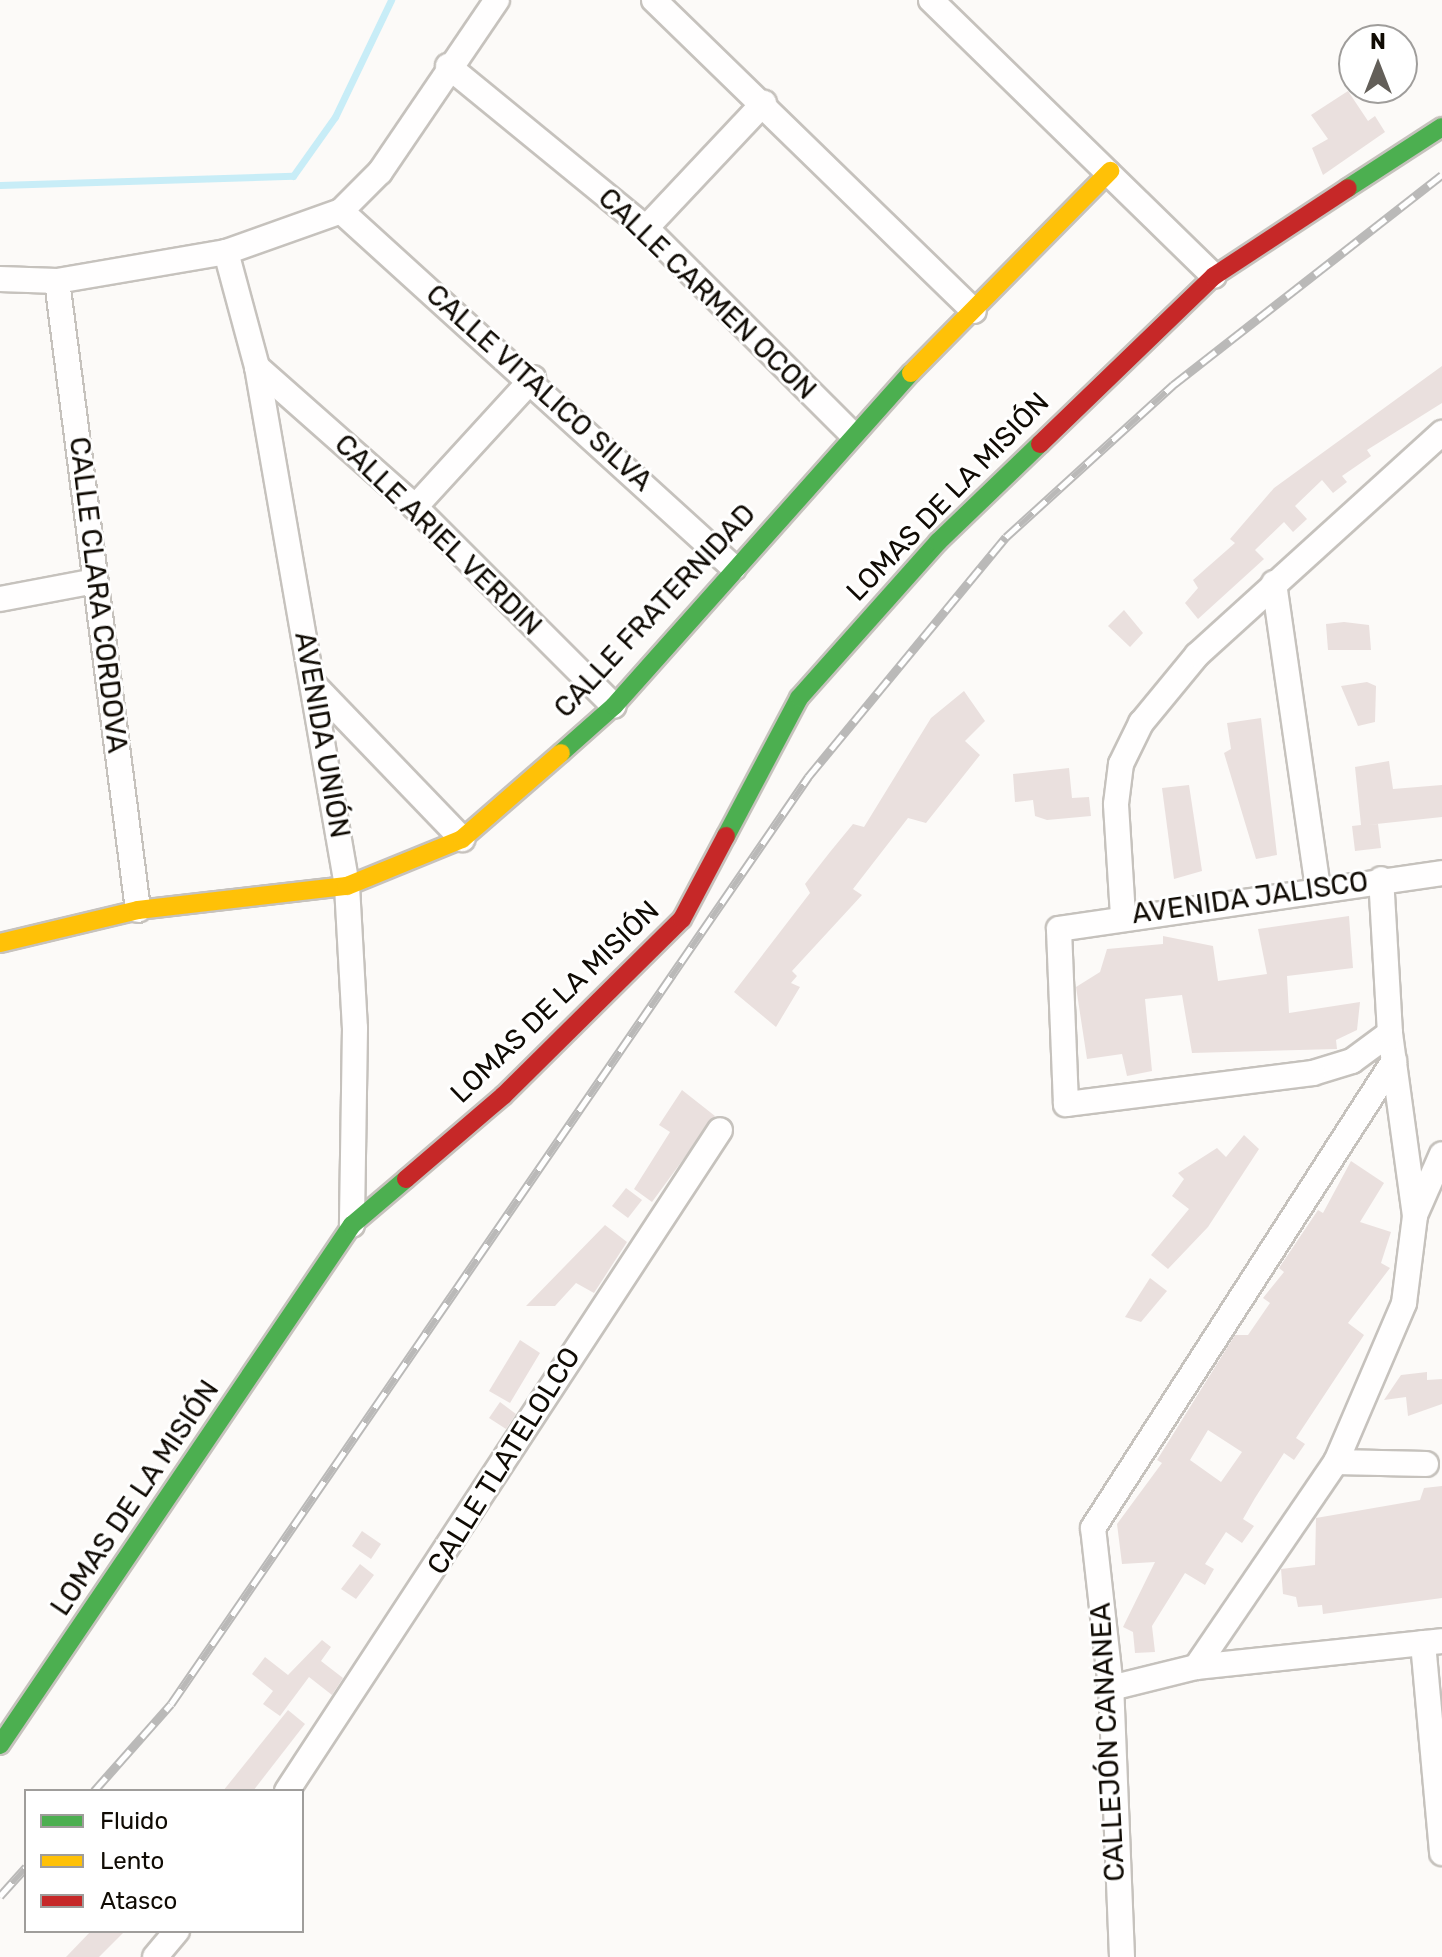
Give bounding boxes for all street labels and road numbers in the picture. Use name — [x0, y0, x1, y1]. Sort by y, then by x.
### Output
street label: CALLE CARMEN OCON — [591, 181, 823, 407]
street label: CALLE VITALICO SILVA — [419, 277, 659, 499]
street label: LOMAS DE LA MISIÓN — [840, 386, 1056, 608]
street label: CALLE ARIEL VERDIN — [327, 427, 549, 643]
street label: CALLE CLARA CORDOVA — [62, 435, 134, 755]
street label: CALLE FRATERNIDAD — [547, 497, 763, 725]
street label: AVENIDA UNIÓN — [287, 629, 357, 841]
street label: AVENIDA JALISCO — [1129, 865, 1371, 931]
street label: LOMAS DE LA MISIÓN — [444, 894, 666, 1110]
street label: CALLE TLATELOLCO — [420, 1341, 588, 1581]
street label: LOMAS DE LA MISIÓN — [44, 1374, 226, 1622]
street label: CALLEJÓN CANANEA — [1084, 1602, 1132, 1882]

